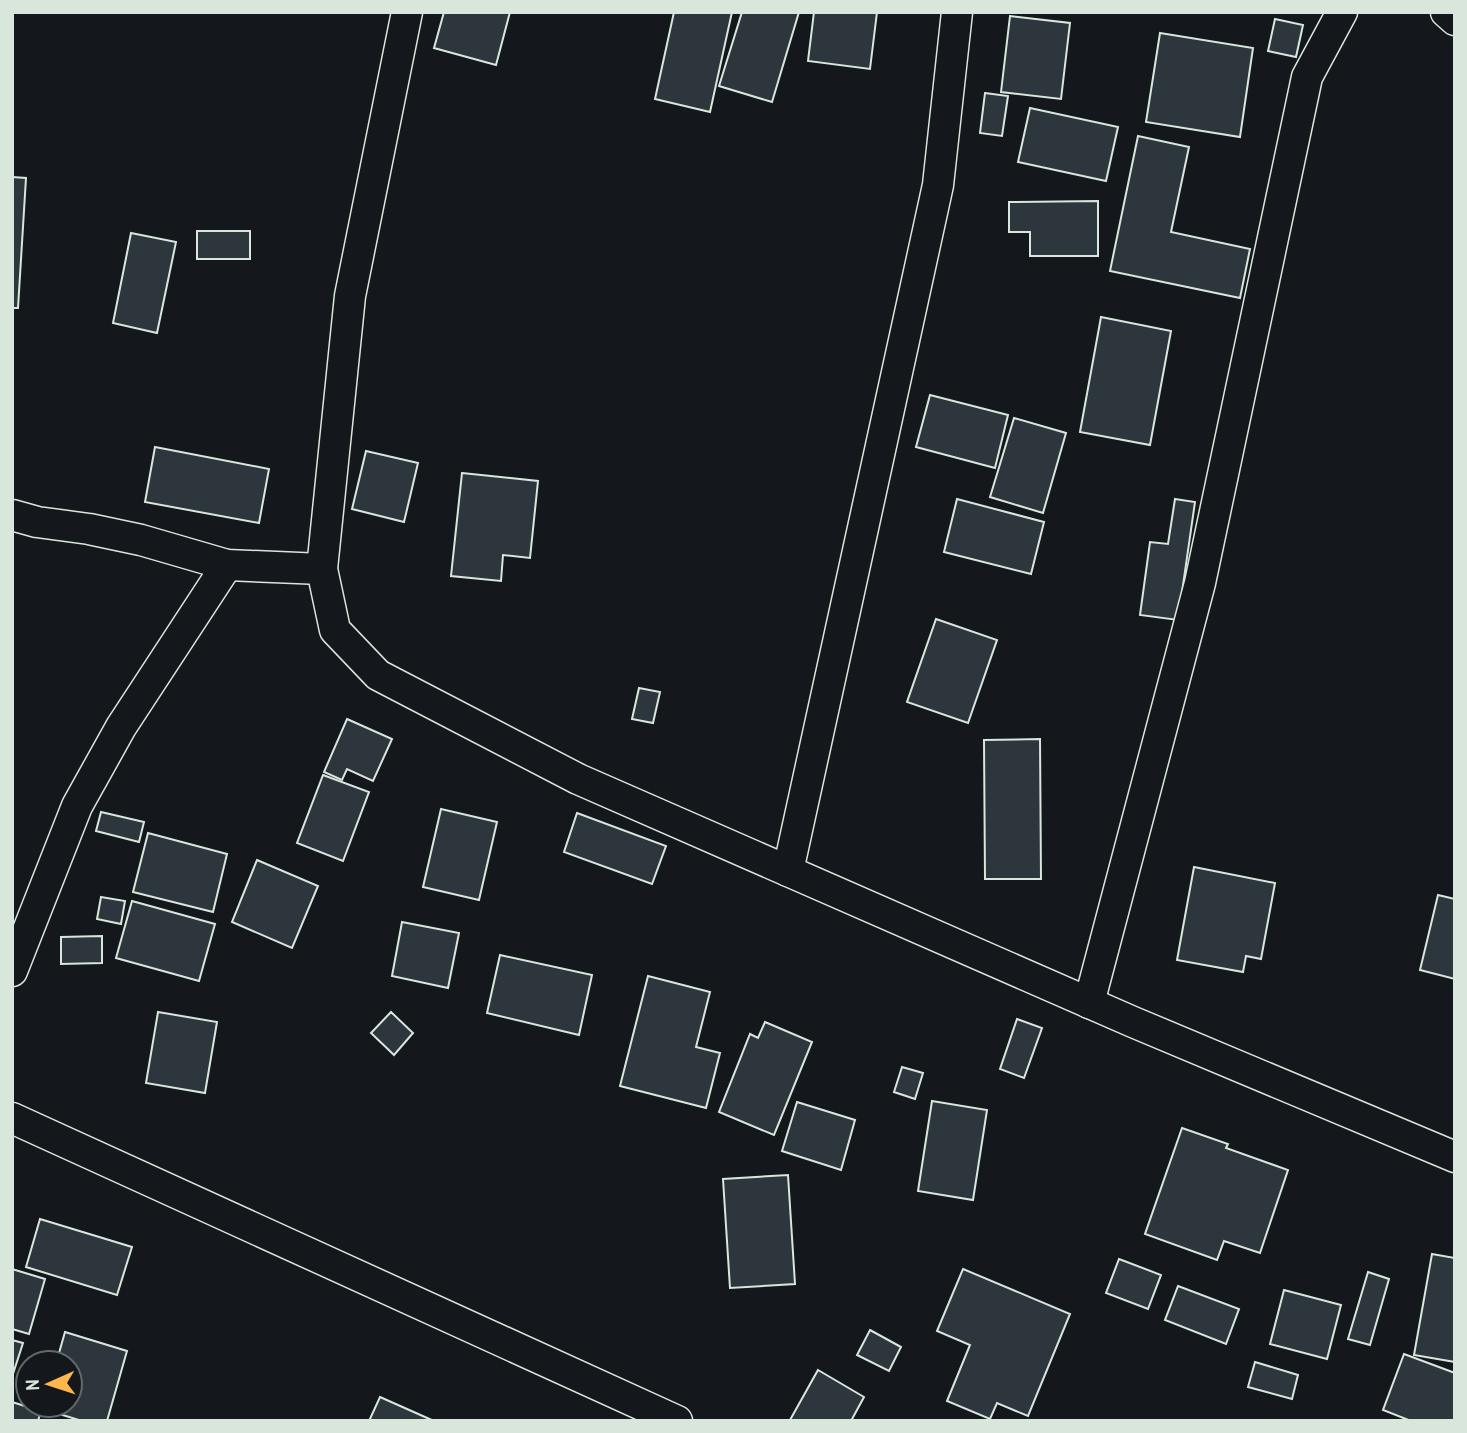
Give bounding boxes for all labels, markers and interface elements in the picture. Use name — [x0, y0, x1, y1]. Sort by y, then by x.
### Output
north arrow — [14, 1349, 84, 1419]
text: N — [19, 1379, 45, 1391]

